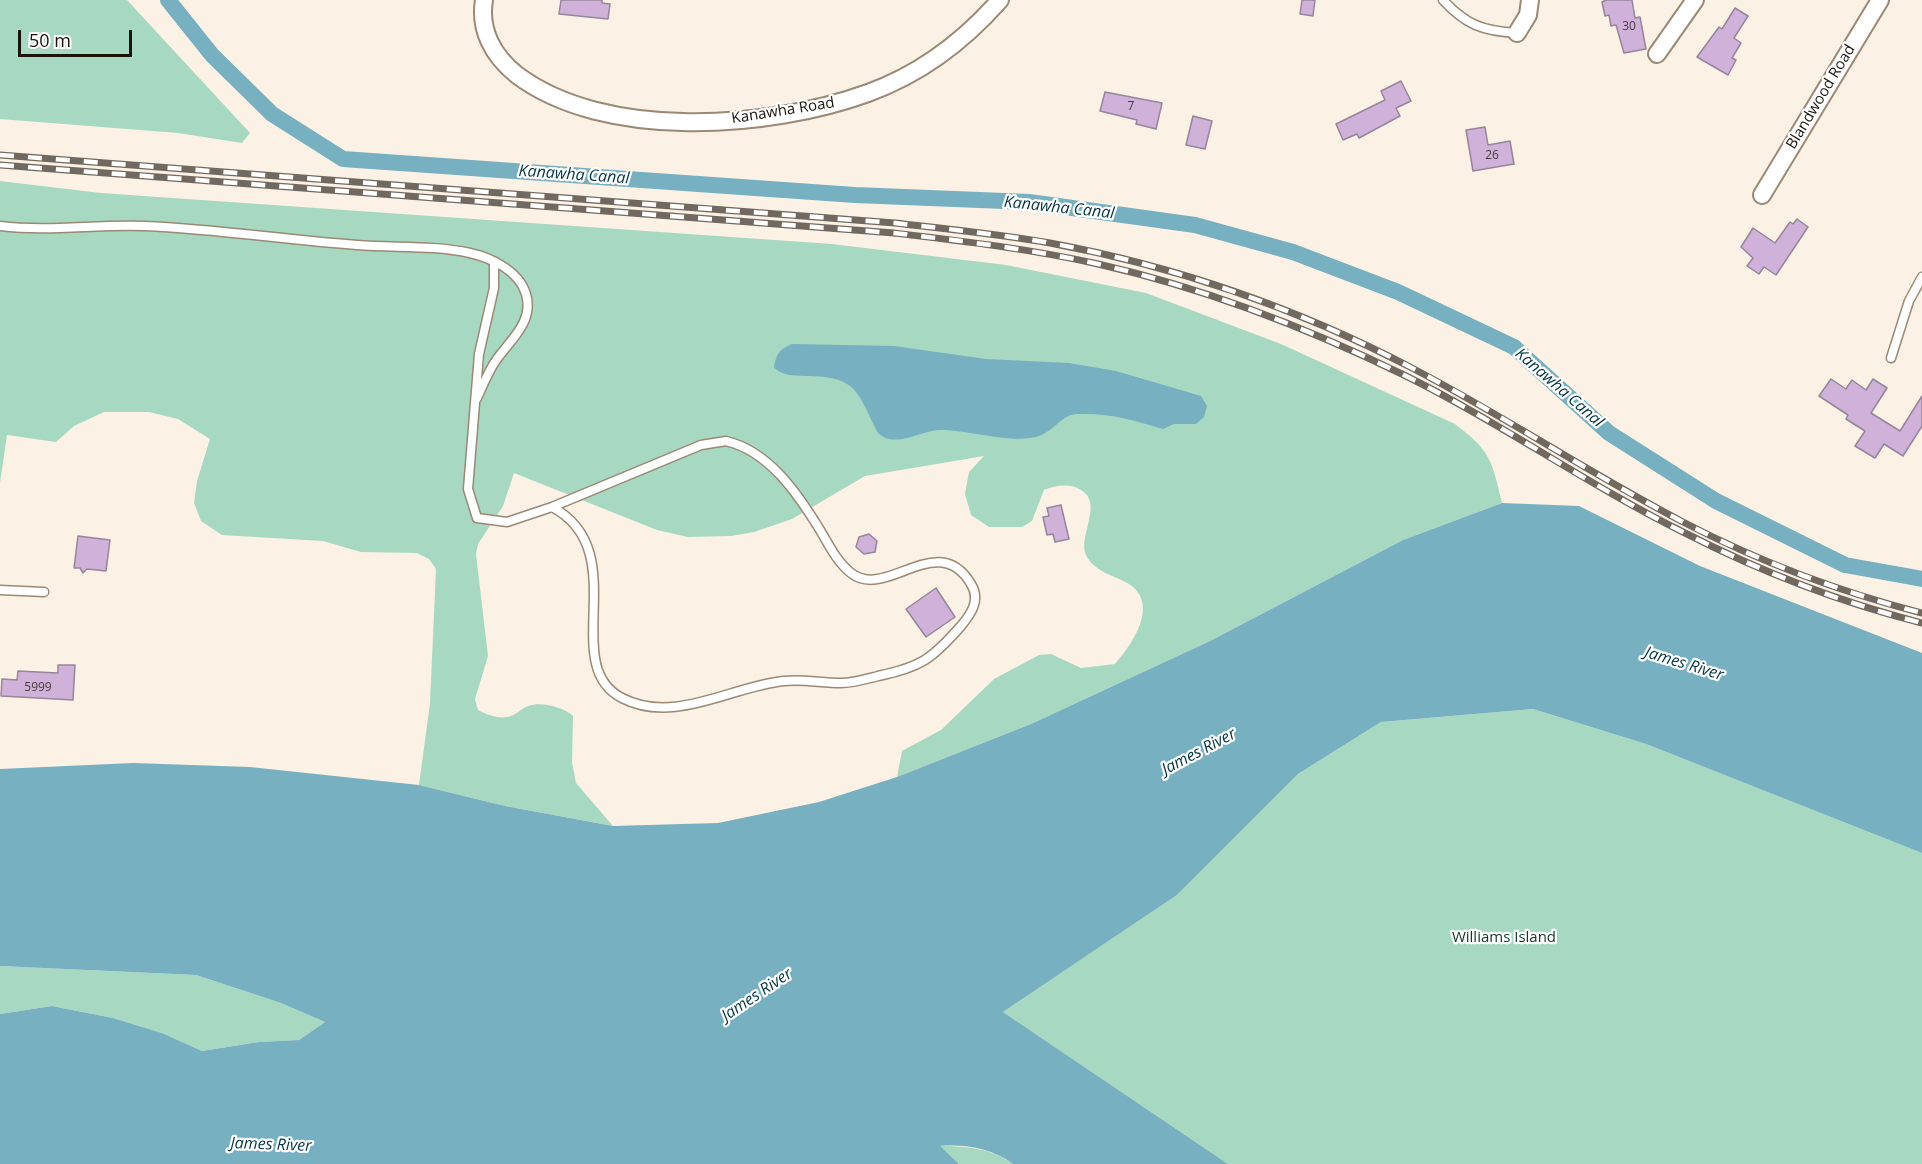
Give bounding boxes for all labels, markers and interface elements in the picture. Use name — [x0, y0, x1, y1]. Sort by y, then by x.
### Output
scale bar — [21, 18, 135, 56]
house number: 30 — [1622, 20, 1636, 34]
text: 50 m — [29, 28, 71, 52]
street label: Blandwood Road — [1783, 41, 1859, 153]
street label: Kanawha Road — [730, 94, 836, 128]
house number: 7 — [1128, 100, 1134, 114]
house number: 26 — [1485, 149, 1499, 163]
water label: Kanawha Canal — [518, 162, 630, 188]
water label: Kanawha Canal — [1003, 193, 1115, 223]
water label: Kanawha Canal — [1511, 344, 1607, 432]
water label: James River — [1642, 643, 1726, 685]
house number: 5999 — [24, 681, 52, 695]
water label: James River — [1159, 724, 1239, 780]
park label: Williams Island — [1452, 929, 1556, 947]
water label: James River — [718, 964, 796, 1026]
water label: James River — [230, 1134, 312, 1156]

